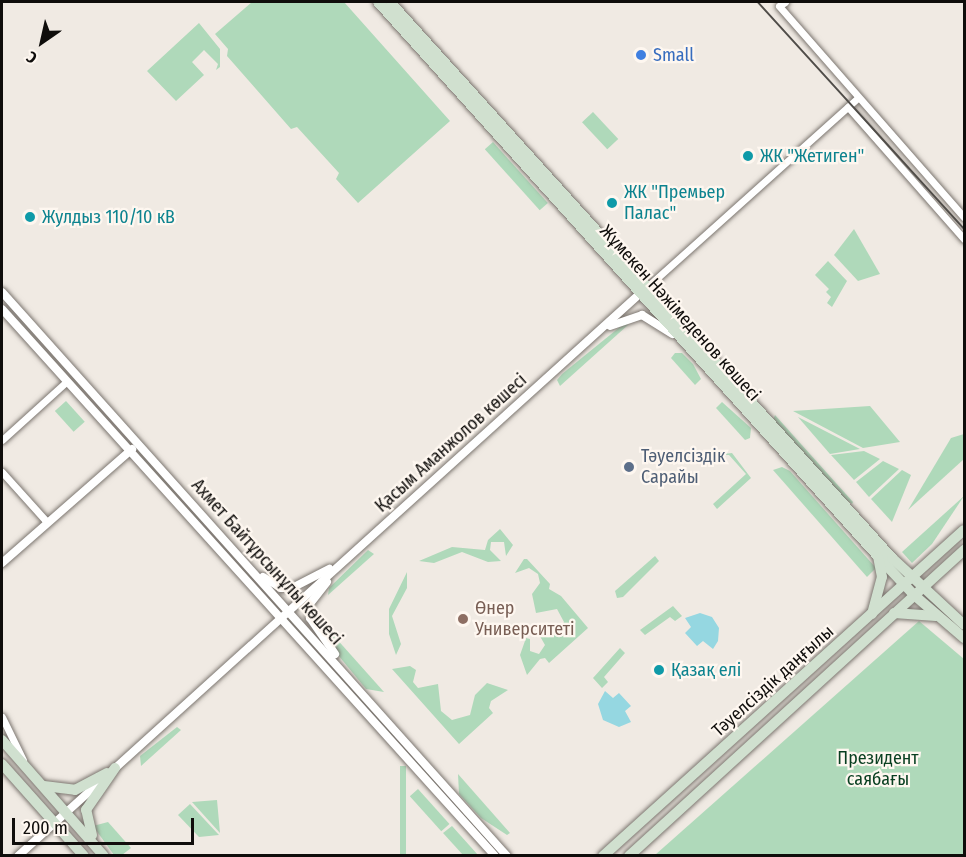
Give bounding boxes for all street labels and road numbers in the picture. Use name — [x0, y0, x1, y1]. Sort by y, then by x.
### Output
street label: Жұмекен Нәжімеденов көшесі — [595, 221, 765, 405]
street label: Қасым Аманжолов көшесі — [371, 369, 531, 517]
street label: Ахмет Байтұрсынұлы көшесі — [187, 475, 347, 649]
street label: Тәуелсіздік даңғылы — [708, 621, 838, 741]

